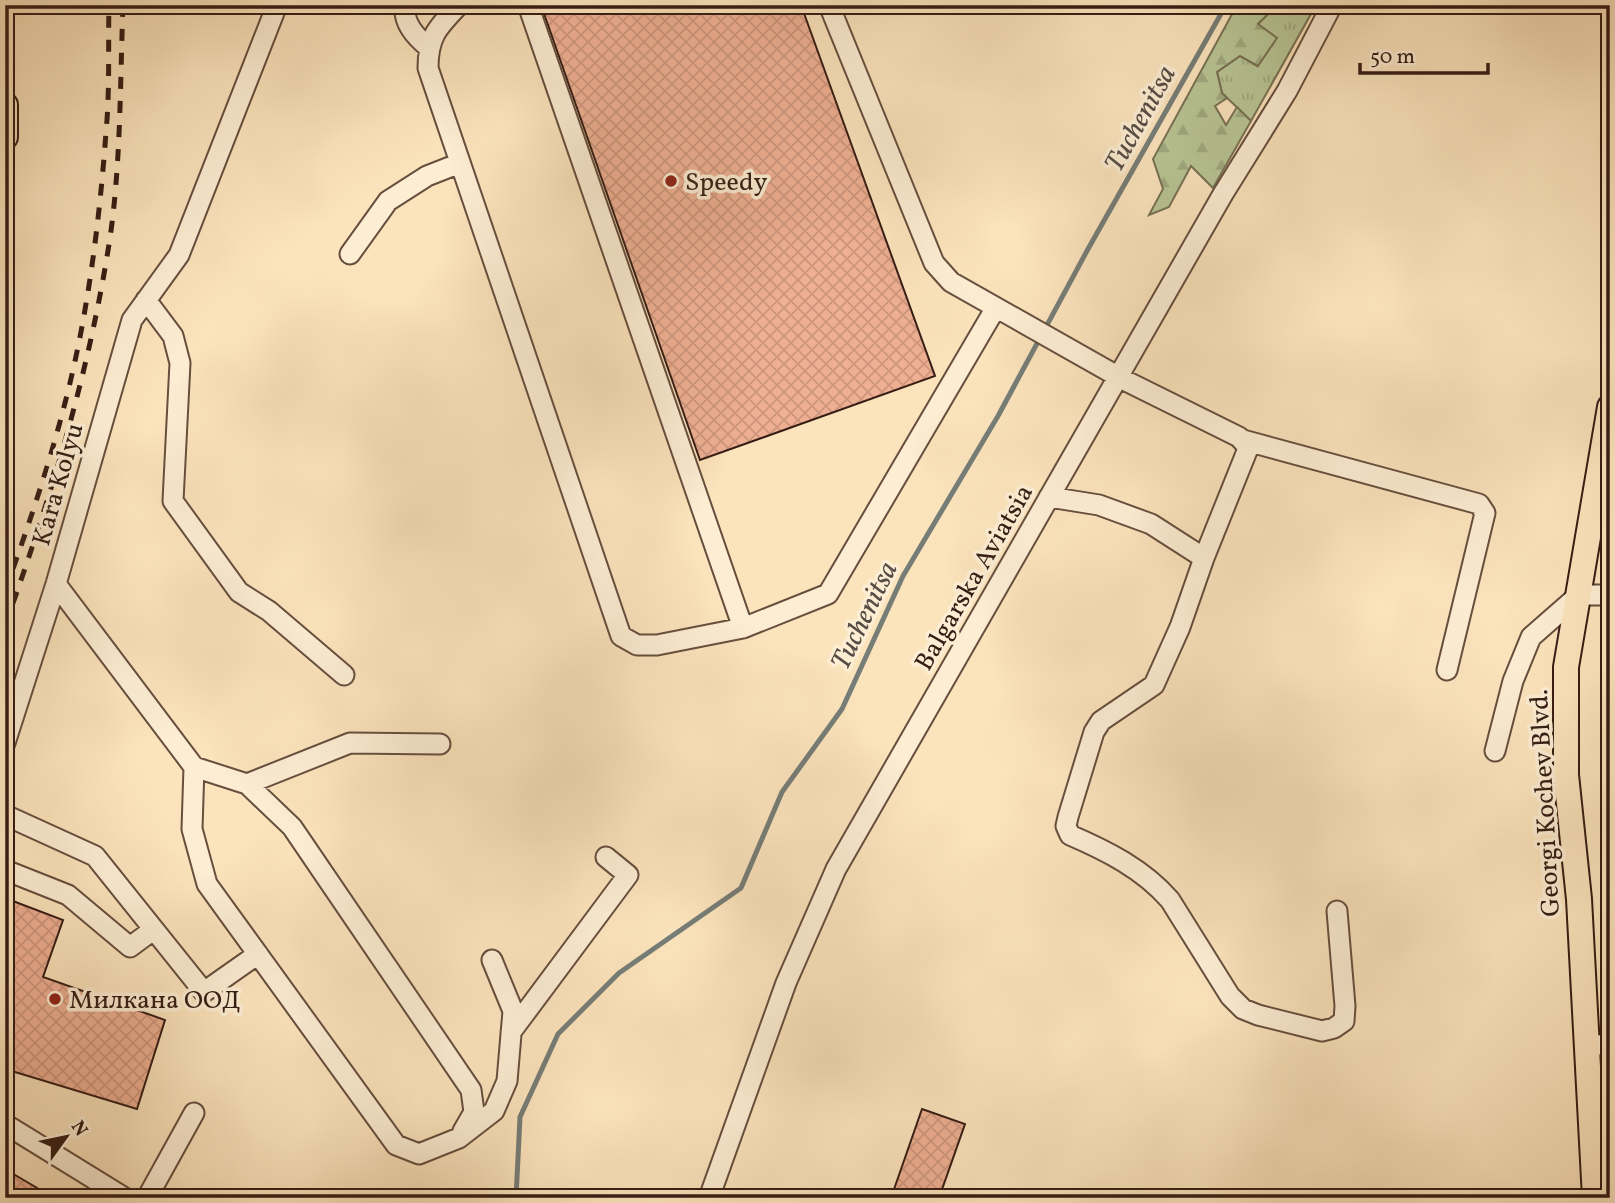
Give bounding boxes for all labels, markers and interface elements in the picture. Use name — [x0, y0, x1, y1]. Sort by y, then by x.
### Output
scale bar — [1360, 32, 1487, 76]
text: 50 m — [1370, 43, 1415, 72]
water label: Tuchenitsa — [1096, 59, 1186, 180]
place label: Speedy — [685, 165, 768, 201]
marker: Speedy — [663, 173, 679, 189]
street label: Kara Kolyu — [24, 419, 94, 550]
street label: Balgarska Aviatsia — [907, 478, 1043, 678]
water label: Tuchenitsa — [822, 555, 908, 677]
street label: Georgi Kochev Blvd. — [1522, 688, 1570, 918]
place label: Милкана OOД — [69, 983, 241, 1019]
marker: Милкана OOД — [47, 991, 63, 1007]
north arrow — [32, 1102, 102, 1172]
text: N — [64, 1116, 93, 1142]

